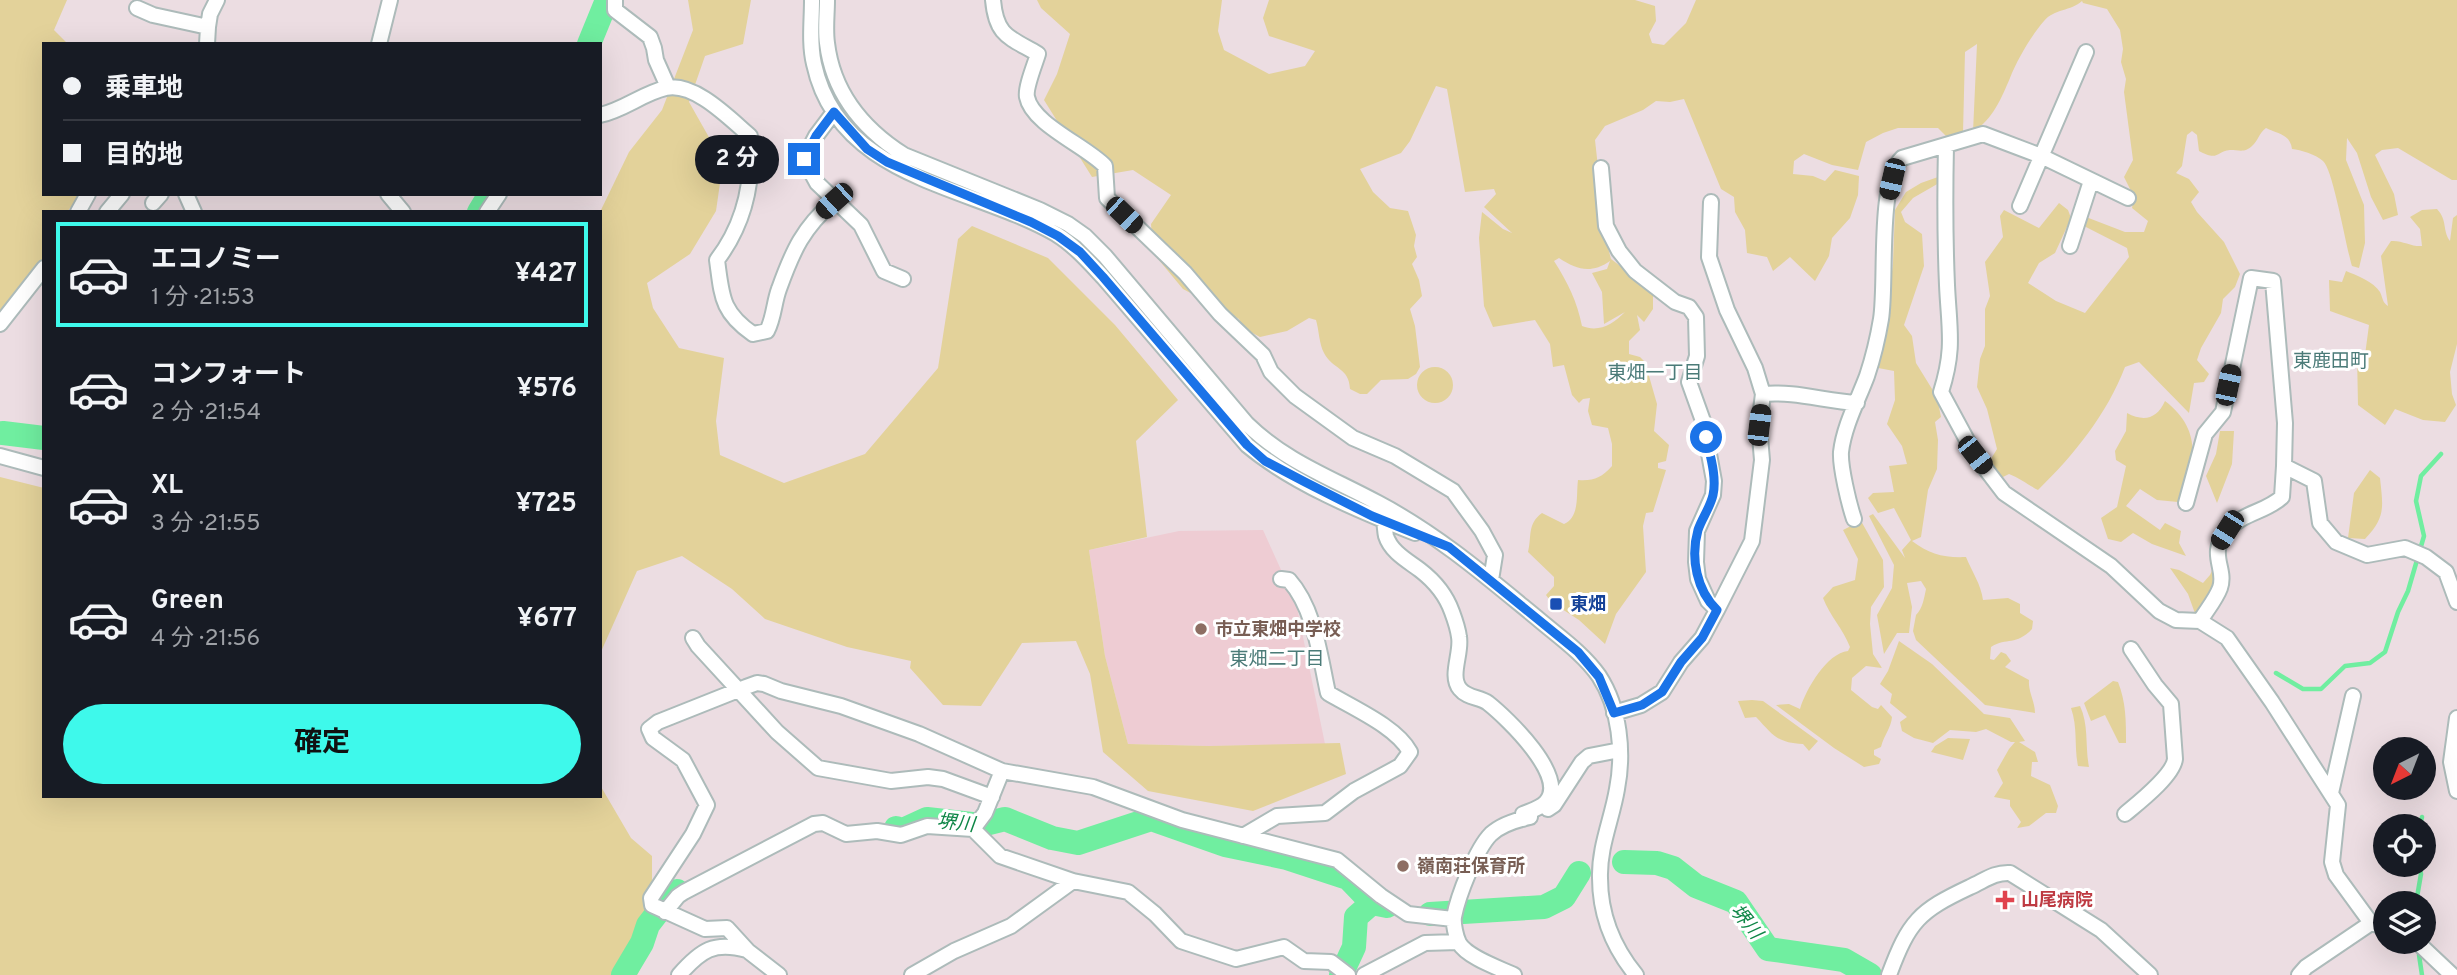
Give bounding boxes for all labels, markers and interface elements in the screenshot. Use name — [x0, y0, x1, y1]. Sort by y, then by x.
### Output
text: 乗車地 — [105, 73, 183, 106]
callout: 2 分 — [696, 134, 780, 184]
text: 目的地 — [105, 140, 183, 173]
route end — [788, 143, 820, 175]
text: 2 分 — [716, 145, 758, 174]
car — [1878, 156, 1907, 202]
car — [812, 179, 857, 223]
car — [1102, 193, 1147, 237]
icon: car — [67, 243, 130, 306]
text: エコノミー — [151, 244, 281, 277]
text: ¥427 — [515, 258, 577, 291]
text: 1 分 · 21:53 — [151, 284, 255, 313]
district label: 東鹿田町 — [2293, 350, 2369, 374]
icon: car — [67, 358, 130, 421]
text: コンフォート — [151, 359, 306, 392]
district label: 東畑一丁目 — [1607, 362, 1703, 386]
car — [2214, 362, 2243, 408]
text: ¥576 — [517, 373, 577, 406]
text: 2 分 · 21:54 — [151, 399, 261, 428]
car — [1747, 403, 1772, 447]
route start — [1690, 421, 1722, 453]
car — [1954, 432, 1997, 478]
text: XL — [151, 470, 183, 503]
icon: car — [67, 473, 130, 536]
text: ¥725 — [516, 488, 577, 521]
car — [2207, 507, 2248, 553]
text: 3 分 · 21:55 — [151, 510, 260, 539]
text: Green — [151, 585, 224, 618]
icon: car — [67, 588, 130, 651]
place label: 東畑 — [1570, 594, 1606, 617]
marker: 東畑 — [1548, 596, 1564, 612]
text: ¥677 — [517, 603, 577, 636]
place label: 市立東畑中学校 — [1215, 619, 1341, 642]
marker: 市立東畑中学校 — [1193, 621, 1209, 637]
text: 4 分 · 21:56 — [151, 625, 260, 654]
district label: 東畑二丁目 — [1229, 648, 1325, 672]
button: 確定 — [63, 704, 581, 784]
north arrow — [2373, 737, 2436, 800]
map controls — [2373, 737, 2436, 954]
water label: 堺川 — [936, 810, 978, 838]
button: locate — [2373, 814, 2436, 877]
place label: 嶺南荘保育所 — [1417, 856, 1525, 879]
marker: 嶺南荘保育所 — [1395, 858, 1411, 874]
marker: 山尾病院 — [1995, 890, 2015, 910]
place label: 山尾病院 — [2021, 890, 2093, 913]
button: layers — [2373, 891, 2436, 954]
water label: 堺川 — [1724, 900, 1768, 946]

